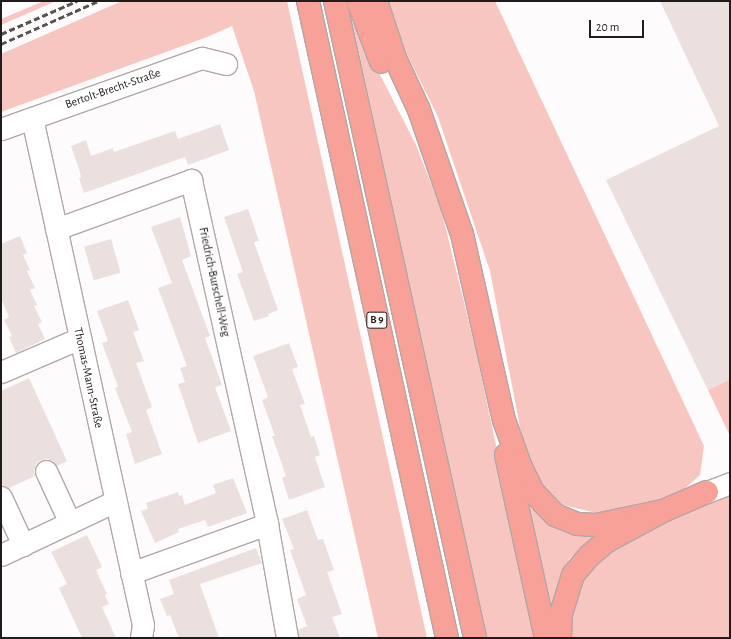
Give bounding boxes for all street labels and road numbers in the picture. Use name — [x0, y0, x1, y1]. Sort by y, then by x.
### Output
street label: Bertolt-Brecht-Straße — [63, 66, 163, 112]
street label: Friedrich-Burschell-Weg — [195, 226, 233, 338]
road number: B 9 — [366, 311, 388, 329]
street label: Thomas-Mann-Straße — [70, 326, 106, 430]

